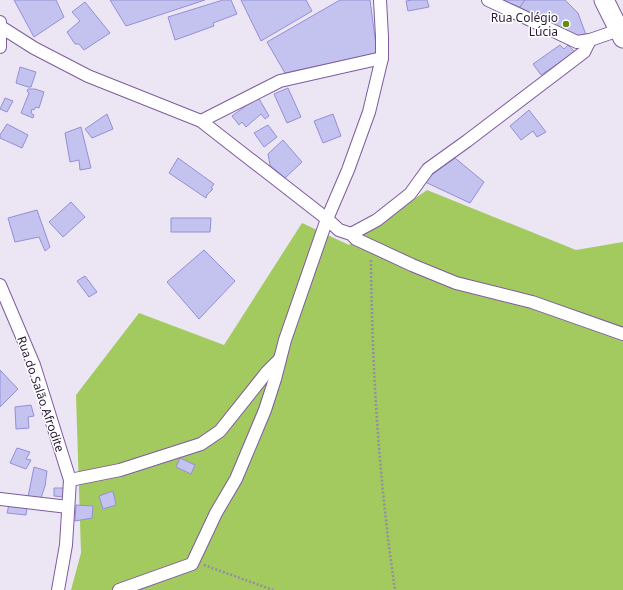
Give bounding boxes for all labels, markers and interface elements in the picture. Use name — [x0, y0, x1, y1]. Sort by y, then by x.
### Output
place label: Rua Colégio Lúcia — [491, 9, 558, 40]
marker: Rua Colégio Lúcia — [561, 19, 571, 29]
street label: Rua do Salão Afrodite — [13, 334, 69, 454]

